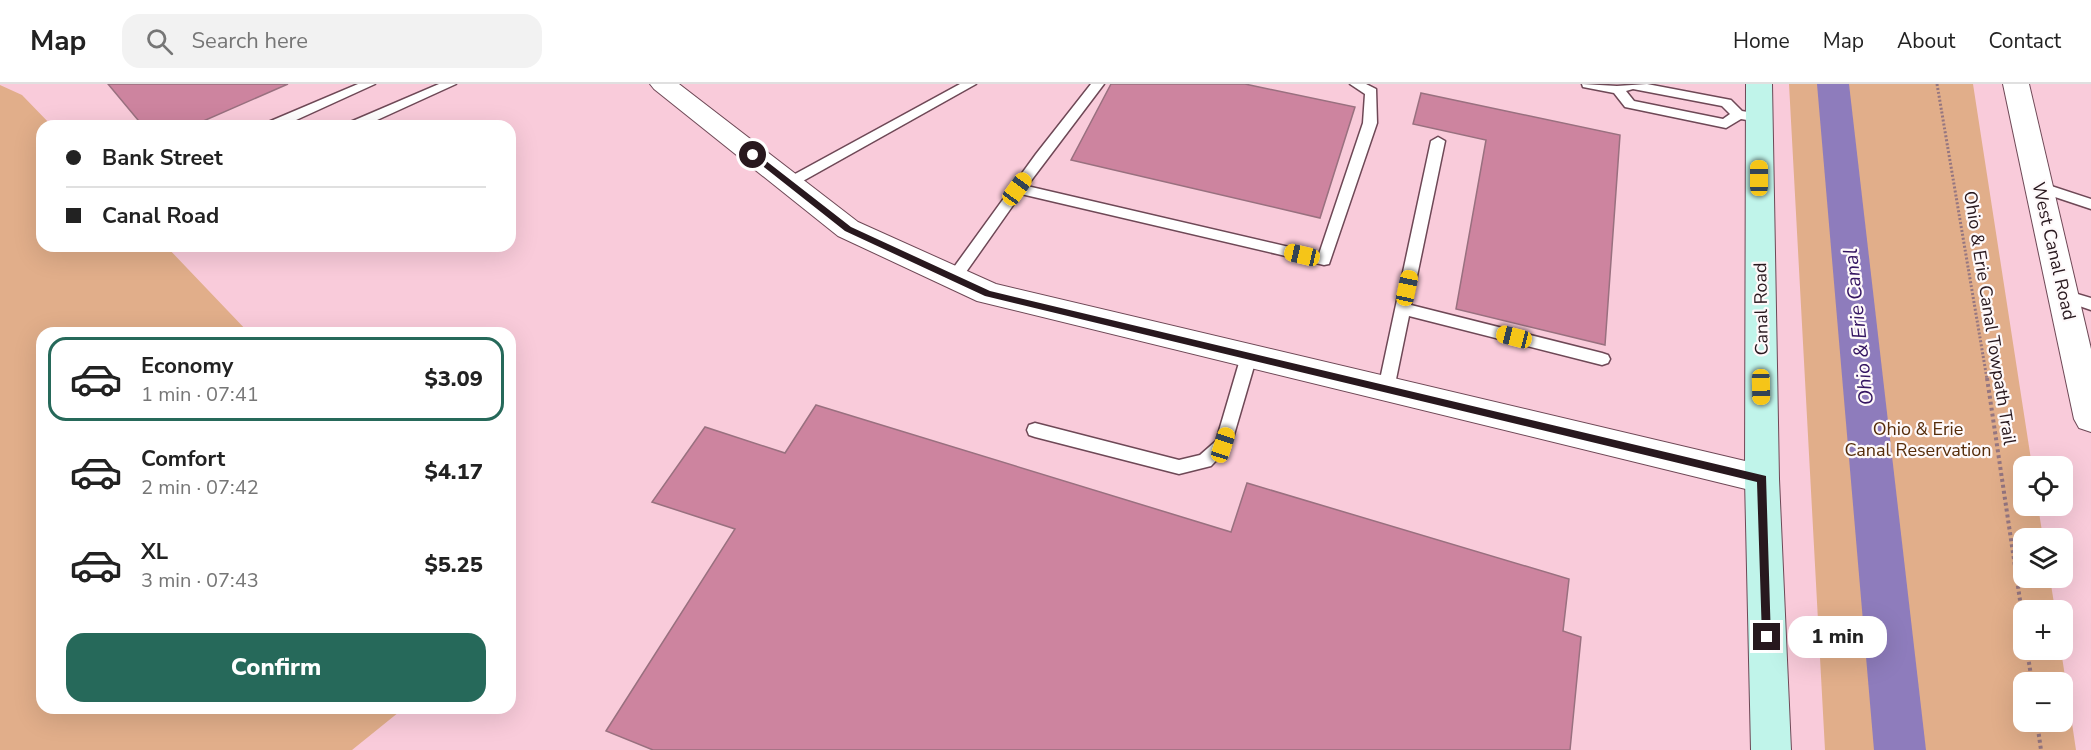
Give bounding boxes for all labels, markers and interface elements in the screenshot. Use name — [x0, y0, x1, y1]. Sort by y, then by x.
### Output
search box — [122, 14, 542, 68]
text: Map — [30, 22, 86, 60]
icon: search — [143, 25, 176, 58]
text: Search here — [191, 26, 308, 56]
text: Home — [1733, 27, 1790, 55]
text: Map — [1823, 27, 1864, 55]
text: About — [1897, 27, 1955, 55]
text: Contact — [1988, 27, 2061, 55]
route start — [739, 141, 766, 168]
text: Bank Street — [102, 143, 223, 173]
car — [1750, 160, 1768, 196]
car — [999, 169, 1035, 209]
street label: West Canal Road — [2026, 180, 2082, 322]
street label: Ohio & Erie Canal Towpath Trail — [1958, 189, 2022, 447]
text: Canal Road — [102, 201, 219, 231]
car — [1282, 242, 1322, 268]
water label: Ohio & Erie Canal — [1837, 247, 1880, 407]
street label: Canal Road — [1748, 262, 1774, 356]
car — [1394, 269, 1420, 307]
car — [1494, 324, 1534, 350]
text: Economy — [141, 351, 233, 381]
icon: car — [69, 352, 123, 406]
text: $3.09 — [424, 364, 483, 394]
car — [1752, 369, 1770, 405]
text: 1 min · 07:41 — [141, 381, 259, 408]
park label: Ohio & Erie Canal Reservation — [1844, 417, 1992, 462]
car — [1209, 425, 1237, 465]
text: Comfort — [141, 444, 225, 474]
icon: car — [69, 445, 123, 499]
map controls — [2013, 456, 2073, 732]
button: locate — [2013, 456, 2073, 516]
text: $4.17 — [424, 457, 483, 487]
text: 2 min · 07:42 — [141, 474, 259, 501]
button: layers — [2013, 528, 2073, 588]
text: XL — [141, 537, 168, 567]
icon: car — [69, 538, 123, 592]
text: $5.25 — [424, 550, 483, 580]
text: 3 min · 07:43 — [141, 567, 259, 594]
button: + — [2013, 600, 2073, 660]
callout: 1 min — [1788, 616, 1887, 658]
route end — [1753, 623, 1780, 650]
text: 1 min — [1811, 623, 1864, 650]
button: Confirm — [66, 633, 486, 702]
button: − — [2013, 672, 2073, 732]

